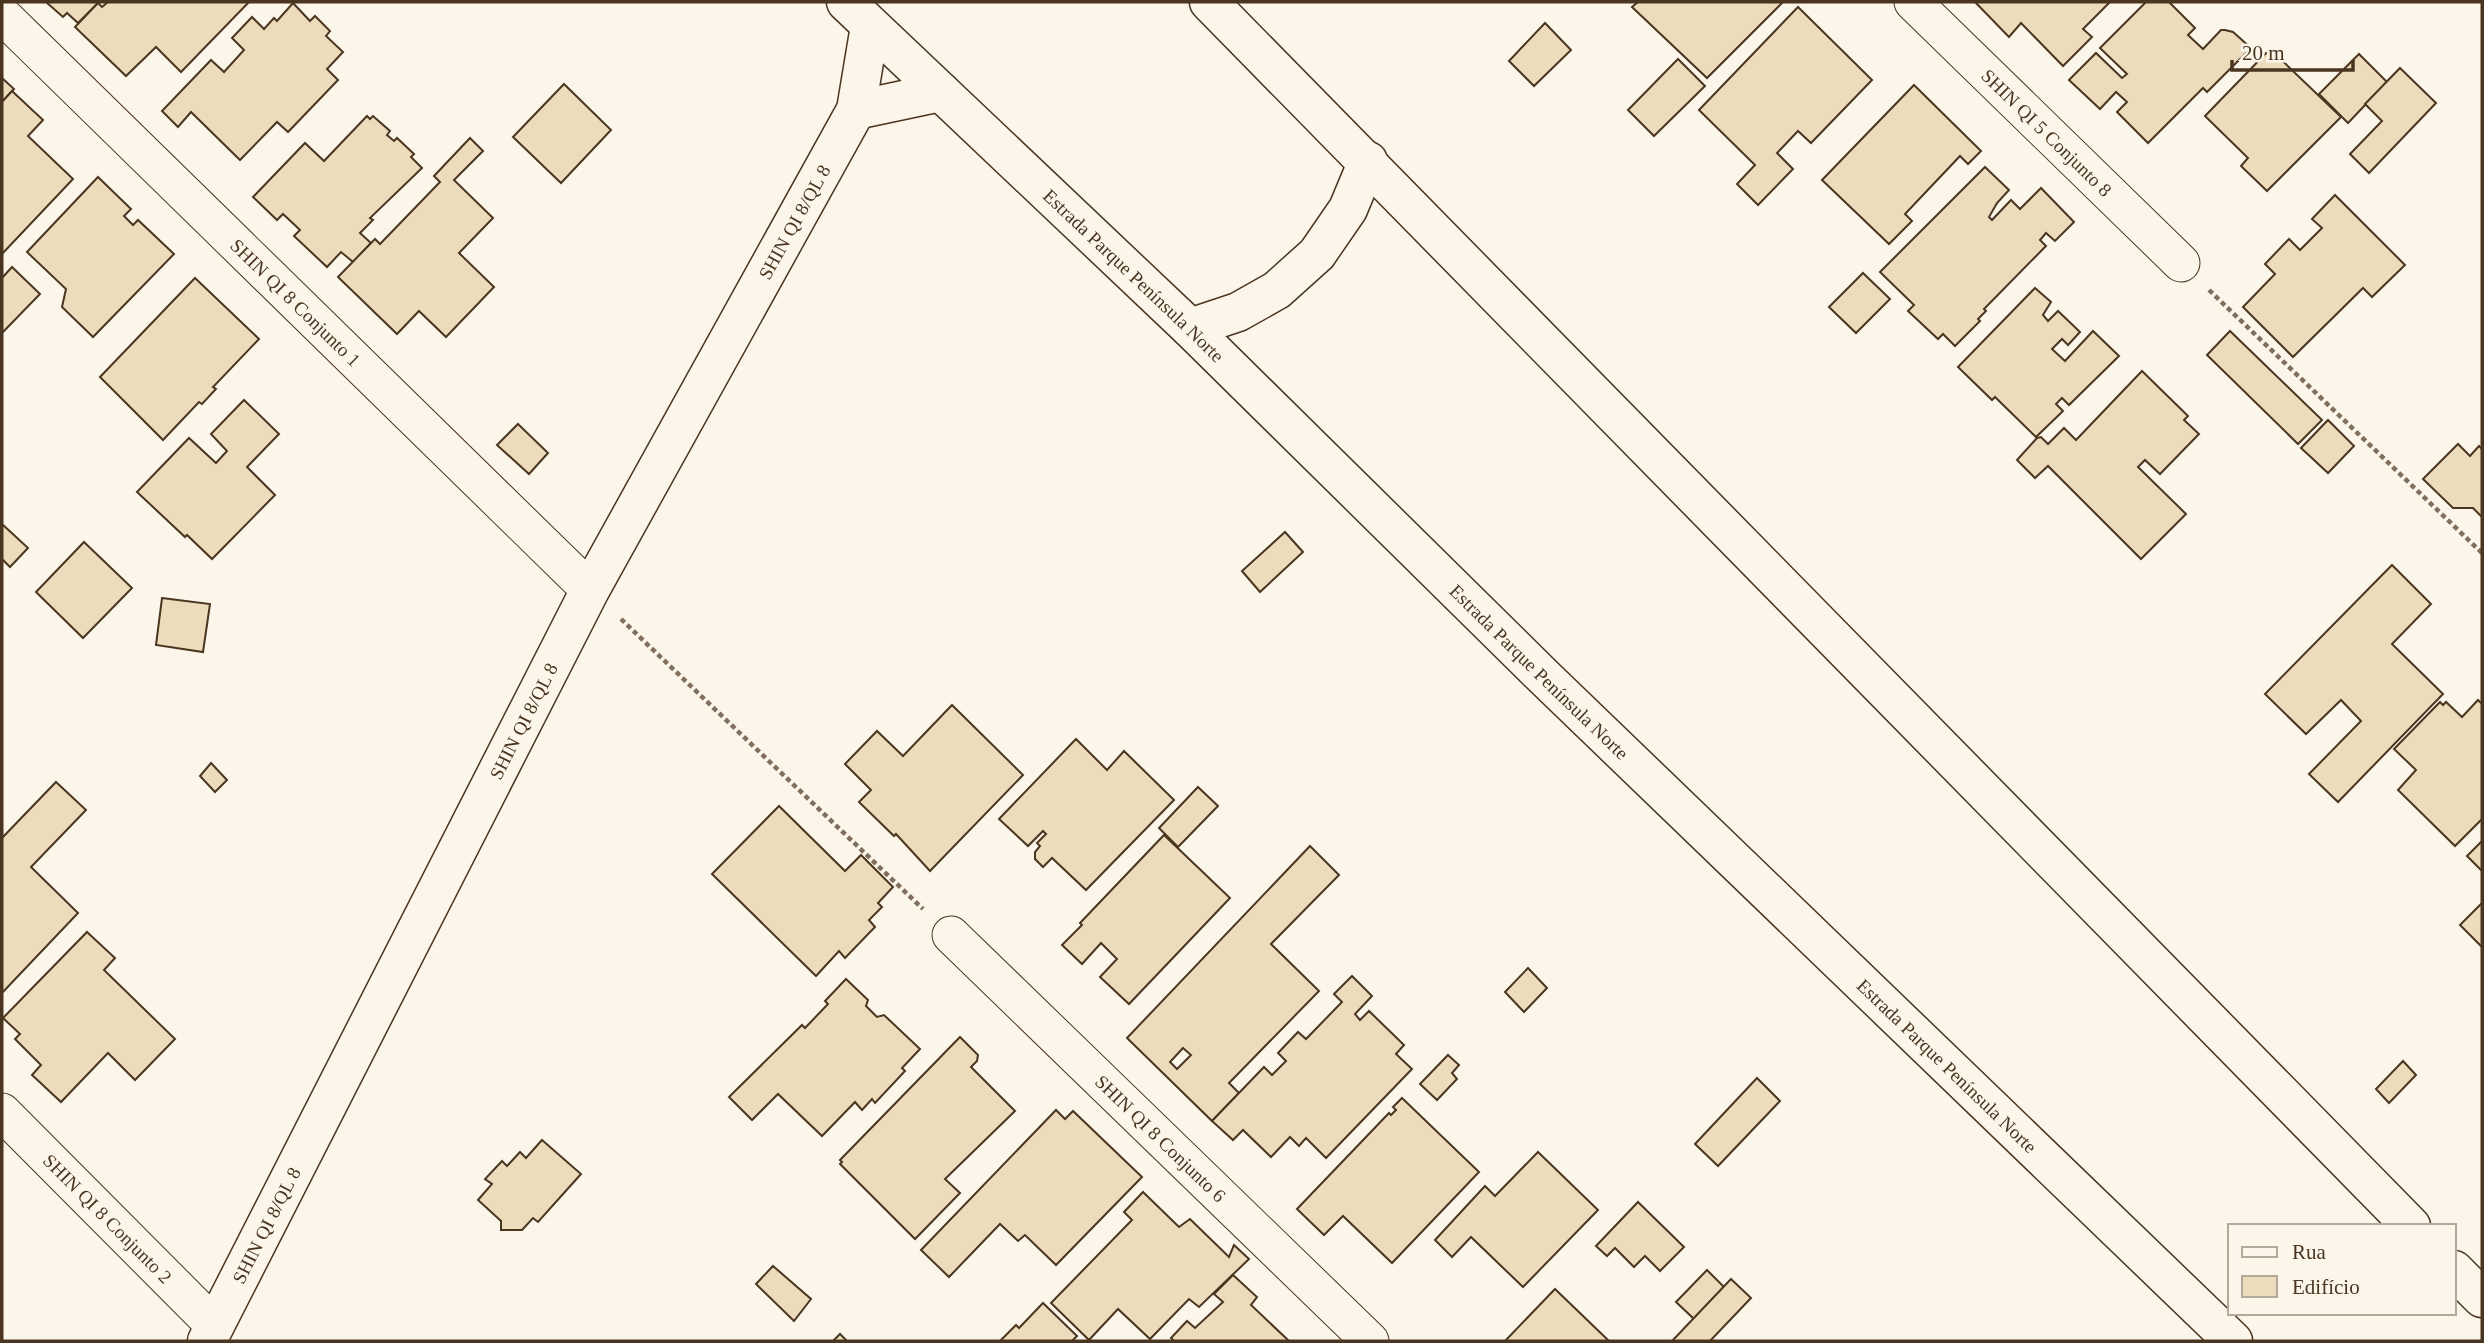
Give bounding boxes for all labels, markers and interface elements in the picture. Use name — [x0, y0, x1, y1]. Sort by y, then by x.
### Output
scale bar — [2232, 28, 2353, 72]
text: 20 m — [2242, 41, 2285, 65]
street label: SHIN QI 5 Conjunto 8 — [1978, 65, 2116, 200]
street label: SHIN QI 8/QL 8 — [754, 161, 834, 283]
street label: Estrada Parque Península Norte — [1039, 184, 1228, 366]
street label: SHIN QI 8 Conjunto 1 — [227, 234, 365, 370]
street label: Estrada Parque Península Norte — [1446, 580, 1633, 763]
street label: SHIN QI 8/QL 8 — [485, 659, 562, 783]
street label: Estrada Parque Península Norte — [1853, 974, 2041, 1157]
street label: SHIN QI 8 Conjunto 6 — [1091, 1070, 1230, 1206]
street label: SHIN QI 8 Conjunto 2 — [39, 1150, 176, 1287]
street label: SHIN QI 8/QL 8 — [228, 1164, 304, 1287]
legend — [2228, 1224, 2456, 1315]
text: Rua — [2292, 1240, 2327, 1264]
text: Edifício — [2292, 1275, 2360, 1299]

